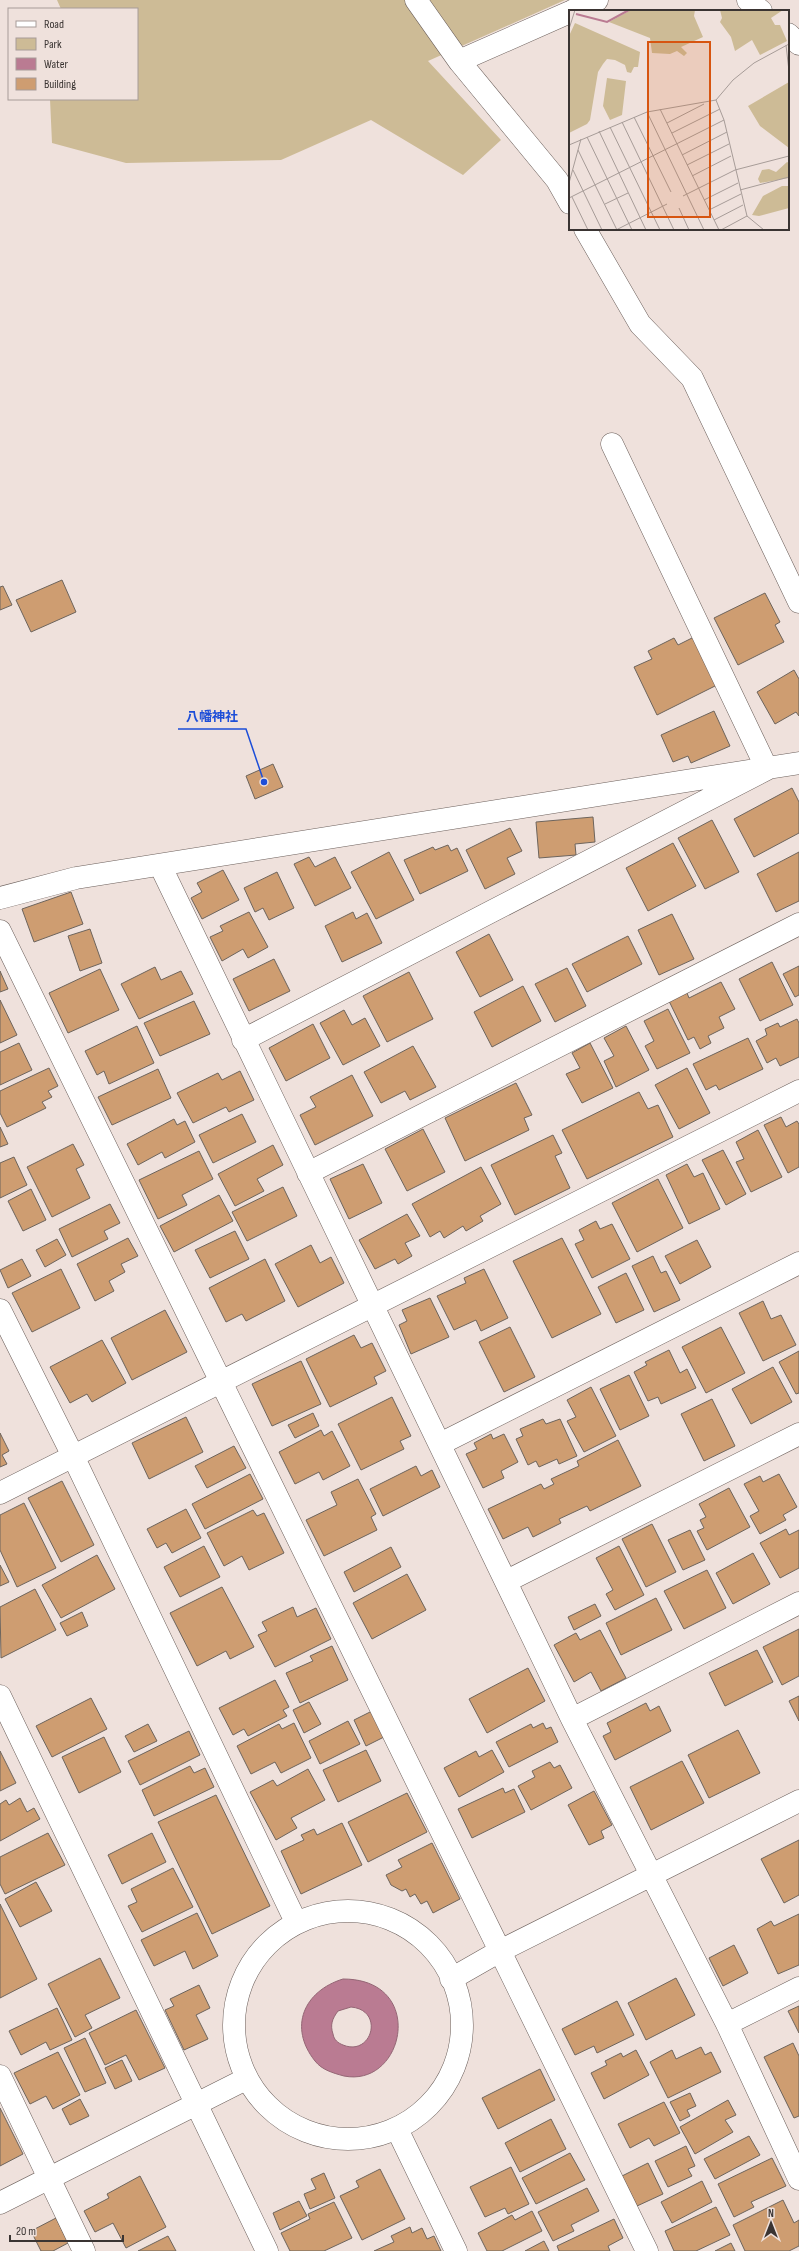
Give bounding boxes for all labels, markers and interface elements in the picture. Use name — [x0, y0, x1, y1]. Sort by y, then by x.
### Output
legend — [8, 8, 138, 100]
inset map — [569, 10, 789, 230]
text: Road — [44, 17, 64, 32]
text: Park — [44, 37, 62, 52]
text: Water — [44, 57, 68, 72]
text: Building — [44, 77, 76, 92]
callout: 八幡神社 — [178, 704, 246, 729]
text: 八幡神社 — [186, 709, 238, 725]
north arrow — [751, 2203, 791, 2243]
text: N — [768, 2207, 774, 2220]
scale bar — [10, 2217, 123, 2243]
text: 20 m — [16, 2224, 36, 2239]

